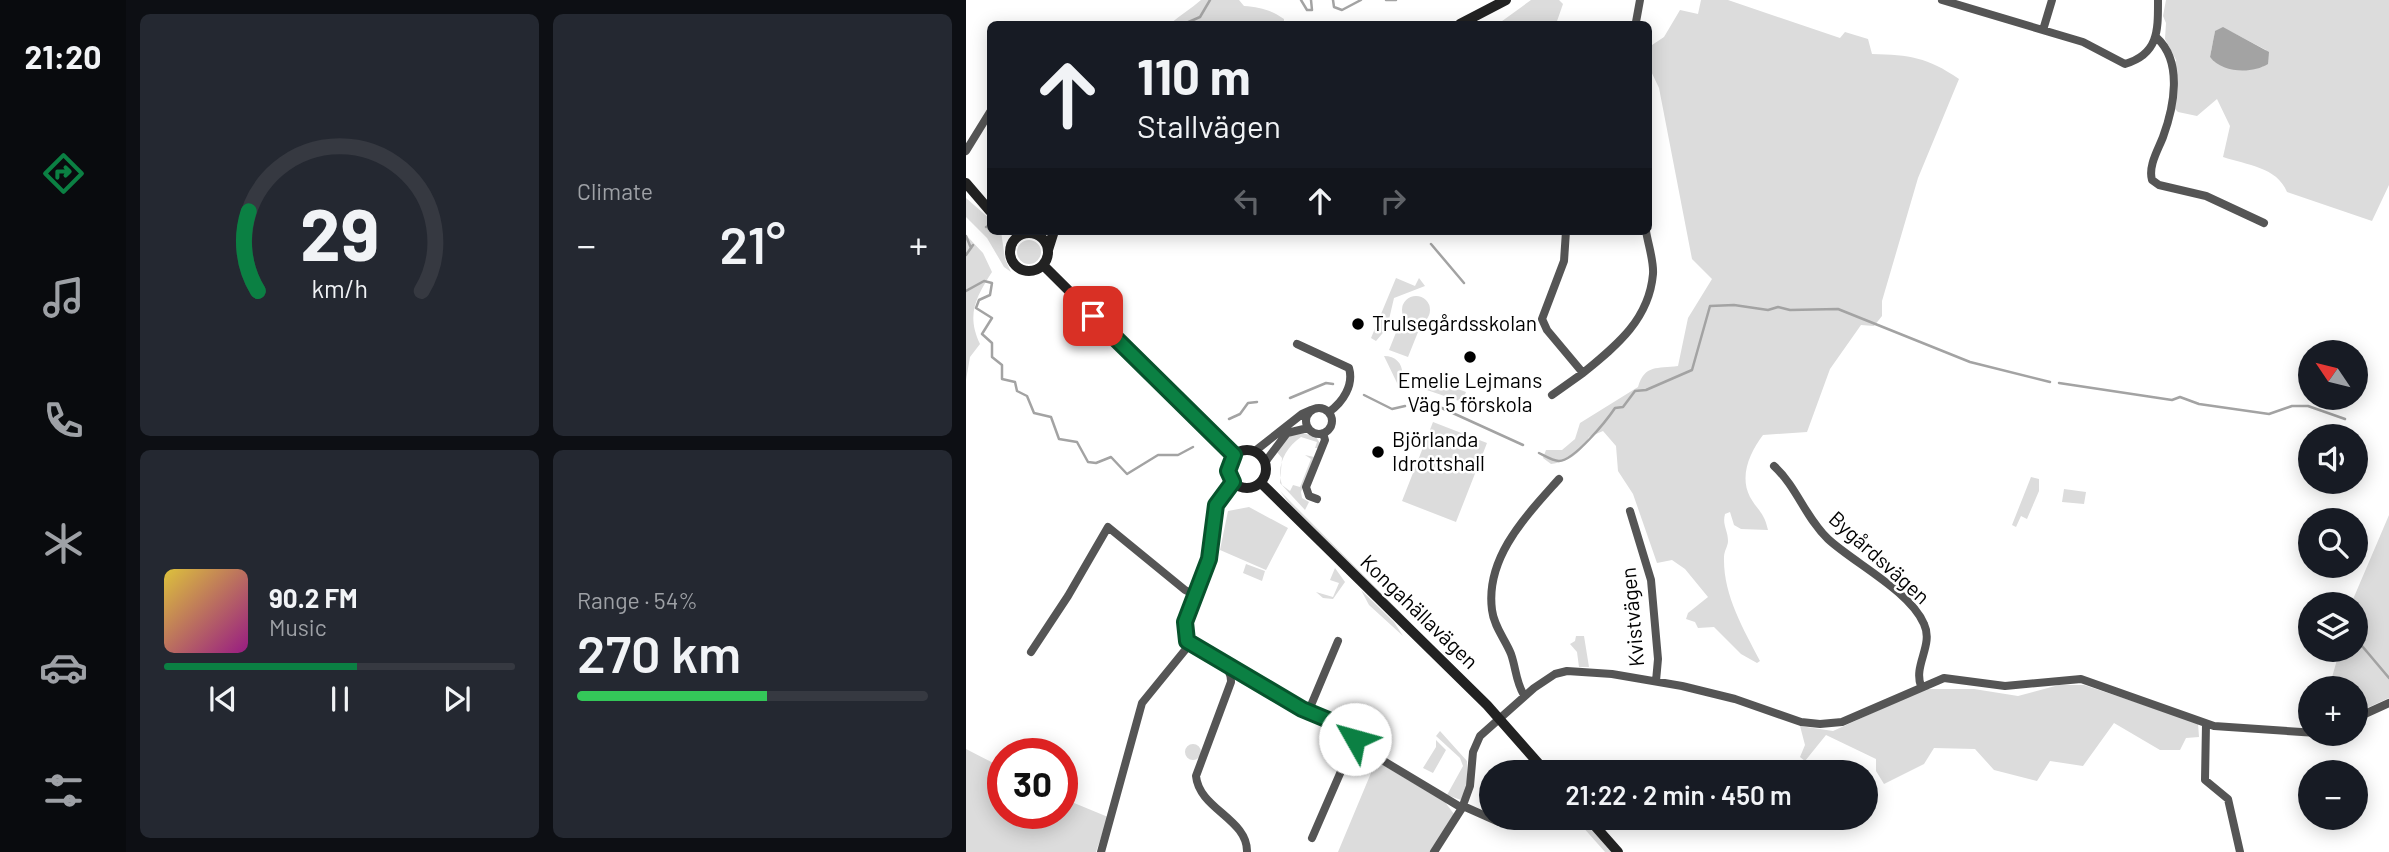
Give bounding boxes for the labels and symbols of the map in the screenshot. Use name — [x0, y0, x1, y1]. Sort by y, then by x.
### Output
pin — [1063, 286, 1123, 346]
place label: Trulsegårdsskolan — [1372, 310, 1537, 335]
marker: Trulsegårdsskolan — [1350, 316, 1366, 332]
north arrow — [2298, 340, 2368, 410]
marker: Emelie Lejmans Väg 5 förskola — [1462, 349, 1478, 365]
place label: Emelie Lejmans Väg 5 förskola — [1398, 367, 1542, 416]
place label: Björlanda Idrottshall — [1392, 426, 1485, 475]
marker: Björlanda Idrottshall — [1370, 444, 1386, 460]
street label: Bygårdsvägen — [1825, 505, 1935, 609]
street label: Kongahällavägen — [1356, 549, 1484, 673]
street label: Kvistvägen — [1615, 566, 1648, 668]
position arrow — [1318, 702, 1392, 776]
speed limit sign: 30 — [987, 738, 1078, 829]

